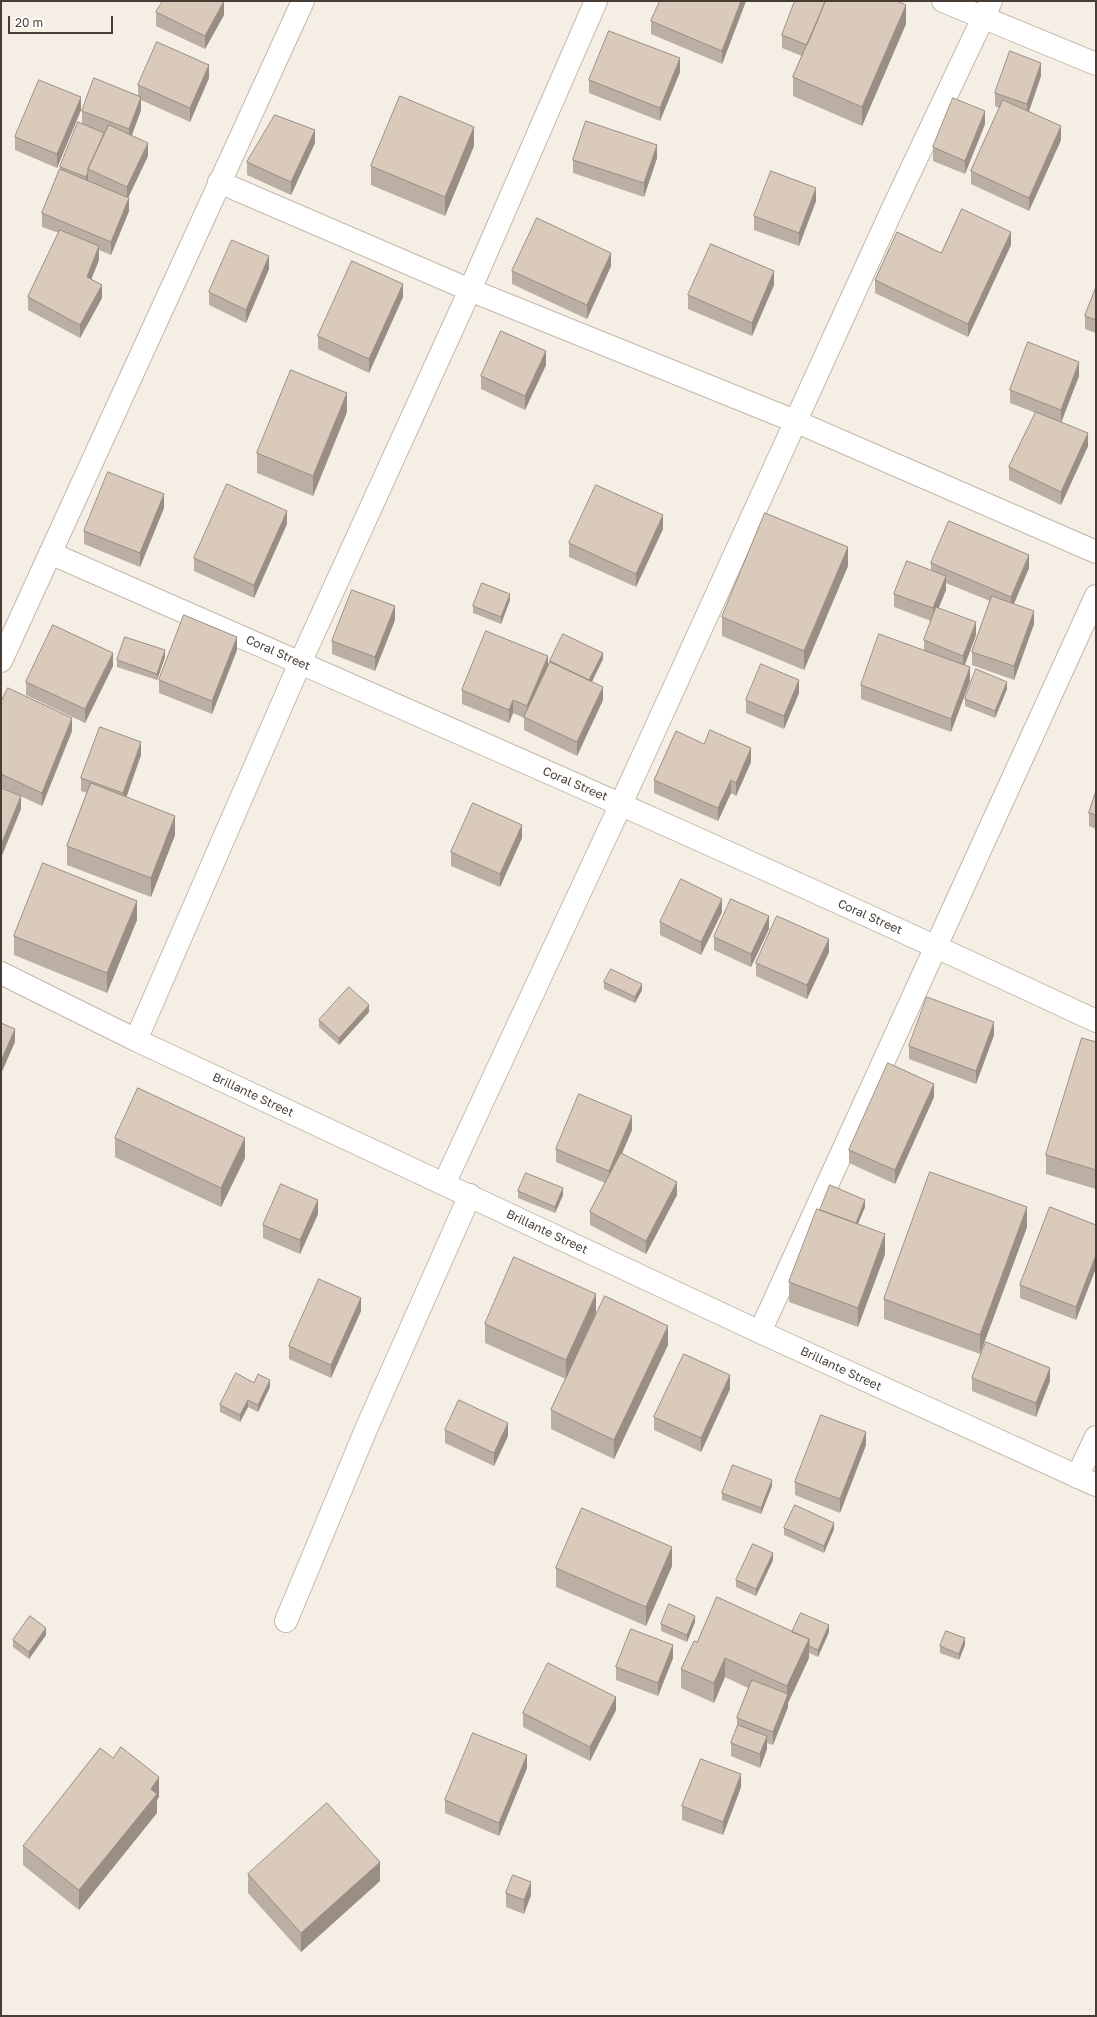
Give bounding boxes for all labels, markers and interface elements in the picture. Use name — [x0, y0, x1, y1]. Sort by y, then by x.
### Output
scale bar — [10, 8, 115, 34]
text: 20 m — [15, 15, 43, 30]
street label: Coral Street — [244, 632, 312, 674]
street label: Coral Street — [540, 764, 610, 804]
street label: Coral Street — [836, 896, 904, 938]
street label: Brillante Street — [210, 1070, 296, 1120]
street label: Brillante Street — [504, 1207, 590, 1257]
street label: Brillante Street — [798, 1344, 884, 1394]

